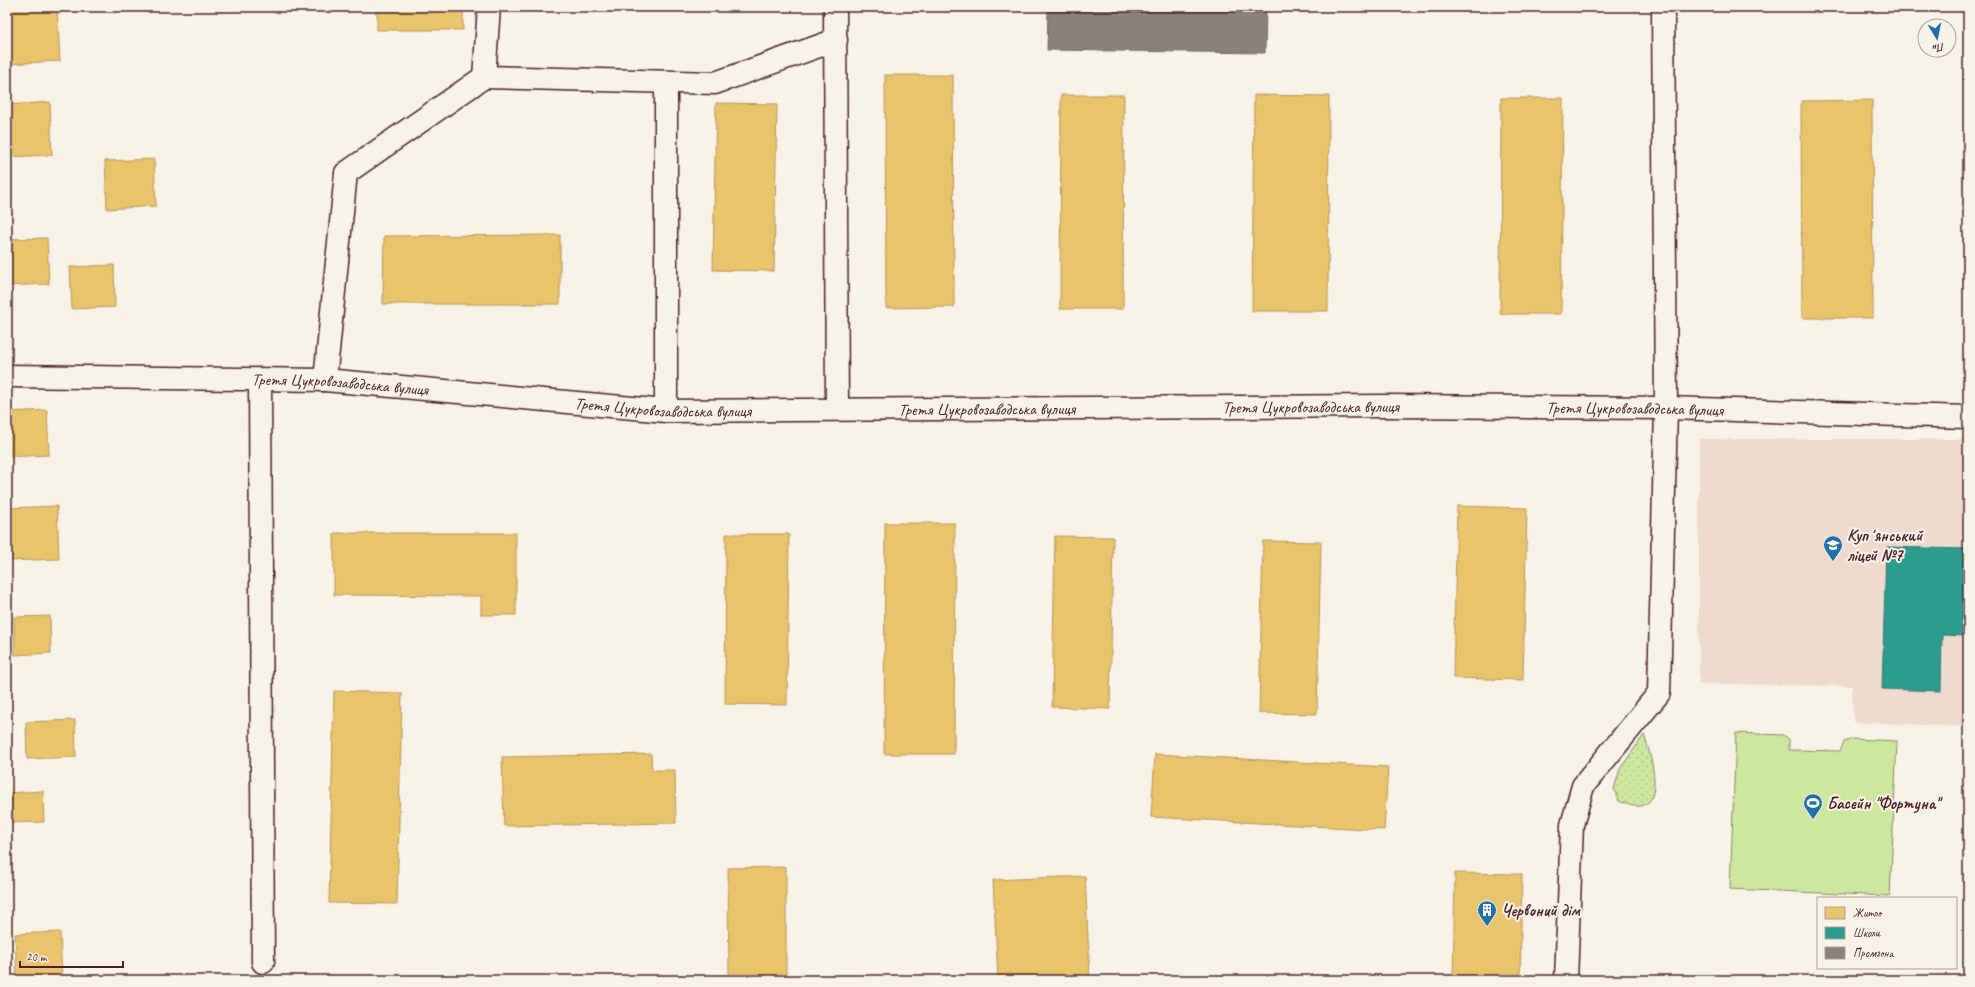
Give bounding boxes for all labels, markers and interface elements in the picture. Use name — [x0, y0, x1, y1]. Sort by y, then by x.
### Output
north arrow — [1917, 18, 1957, 58]
text: Пн — [1931, 40, 1946, 56]
street label: Третя Цукровозаводська вулиця — [251, 369, 431, 400]
street label: Третя Цукровозаводська вулиця — [574, 392, 753, 422]
street label: Третя Цукровозаводська вулиця — [1222, 395, 1401, 418]
street label: Третя Цукровозаводська вулиця — [1546, 397, 1725, 420]
street label: Третя Цукровозаводська вулиця — [898, 398, 1077, 420]
place label: Купʼянський ліцей №7 — [1847, 525, 1924, 566]
school or university icon: Купʼянський ліцей №7 — [1822, 534, 1844, 562]
sports icon: Басейн "Фортуна" — [1802, 792, 1824, 820]
place label: Басейн "Фортуна" — [1827, 793, 1943, 814]
legend — [1817, 897, 1957, 969]
building icon: Червоний дім — [1476, 899, 1498, 927]
place label: Червоний дім — [1501, 900, 1582, 921]
text: Житло — [1853, 905, 1883, 921]
text: Школи — [1853, 925, 1881, 941]
scale bar — [20, 943, 123, 969]
text: Промзона — [1853, 945, 1895, 961]
text: 20 m — [26, 949, 48, 965]

